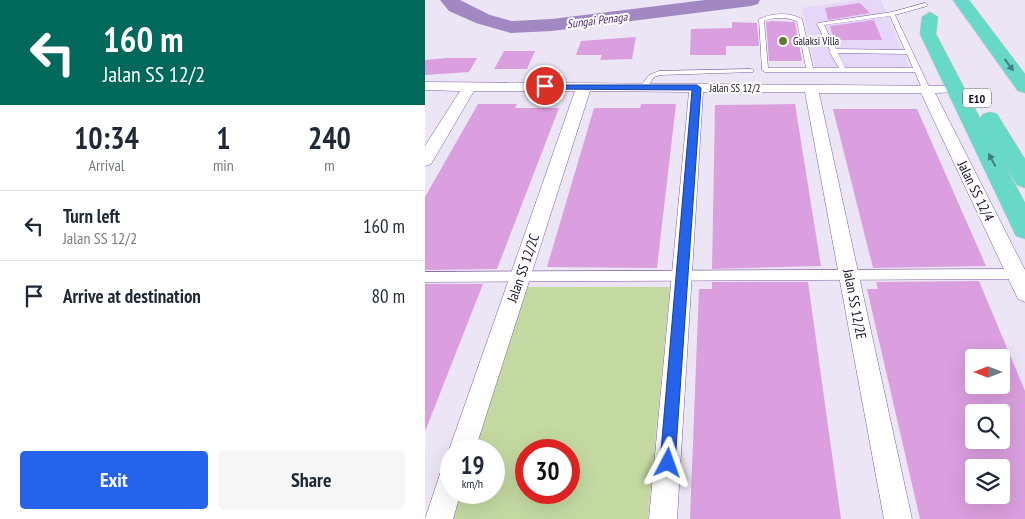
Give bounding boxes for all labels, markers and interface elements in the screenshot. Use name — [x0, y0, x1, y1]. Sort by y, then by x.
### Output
water label: Sungai Penaga — [566, 9, 629, 31]
text: 160 m — [103, 16, 184, 62]
icon: left — [20, 20, 85, 85]
place label: Galaksi Villa — [793, 34, 839, 48]
marker: Galaksi Villa — [777, 35, 789, 47]
one-way arrow — [1003, 58, 1014, 71]
text: Jalan SS 12/2 — [103, 60, 205, 88]
pin — [524, 65, 566, 107]
icon: arrive — [531, 72, 559, 100]
street label: Jalan SS 12/2 — [708, 81, 761, 95]
road number: E10 — [963, 89, 991, 108]
text: 10:34 — [74, 118, 139, 157]
text: 1 — [216, 118, 231, 157]
text: 240 — [308, 118, 351, 157]
one-way arrow — [988, 153, 996, 168]
text: Arrival — [88, 155, 125, 175]
text: min — [213, 155, 234, 175]
text: m — [324, 155, 335, 175]
street label: Jalan SS 12/4 — [953, 157, 999, 225]
text: Turn left — [63, 204, 120, 228]
icon: left — [20, 212, 48, 240]
text: 160 m — [363, 214, 405, 238]
text: Jalan SS 12/2 — [63, 228, 137, 248]
street label: Jalan SS 12/2C — [503, 231, 543, 306]
street label: Jalan SS 12/2E — [839, 266, 871, 341]
icon: arrive — [20, 282, 48, 310]
text: Arrive at destination — [63, 284, 201, 308]
text: 80 m — [372, 284, 405, 308]
north arrow — [965, 349, 1010, 394]
map controls — [965, 349, 1010, 504]
button: search — [965, 404, 1010, 449]
position arrow — [641, 436, 693, 488]
speed limit sign: 30 — [515, 439, 580, 504]
text: 19 — [461, 449, 484, 481]
button: Exit — [20, 451, 208, 509]
button: Share — [218, 451, 405, 509]
button: layers — [965, 459, 1010, 504]
text: km/h — [462, 476, 483, 491]

